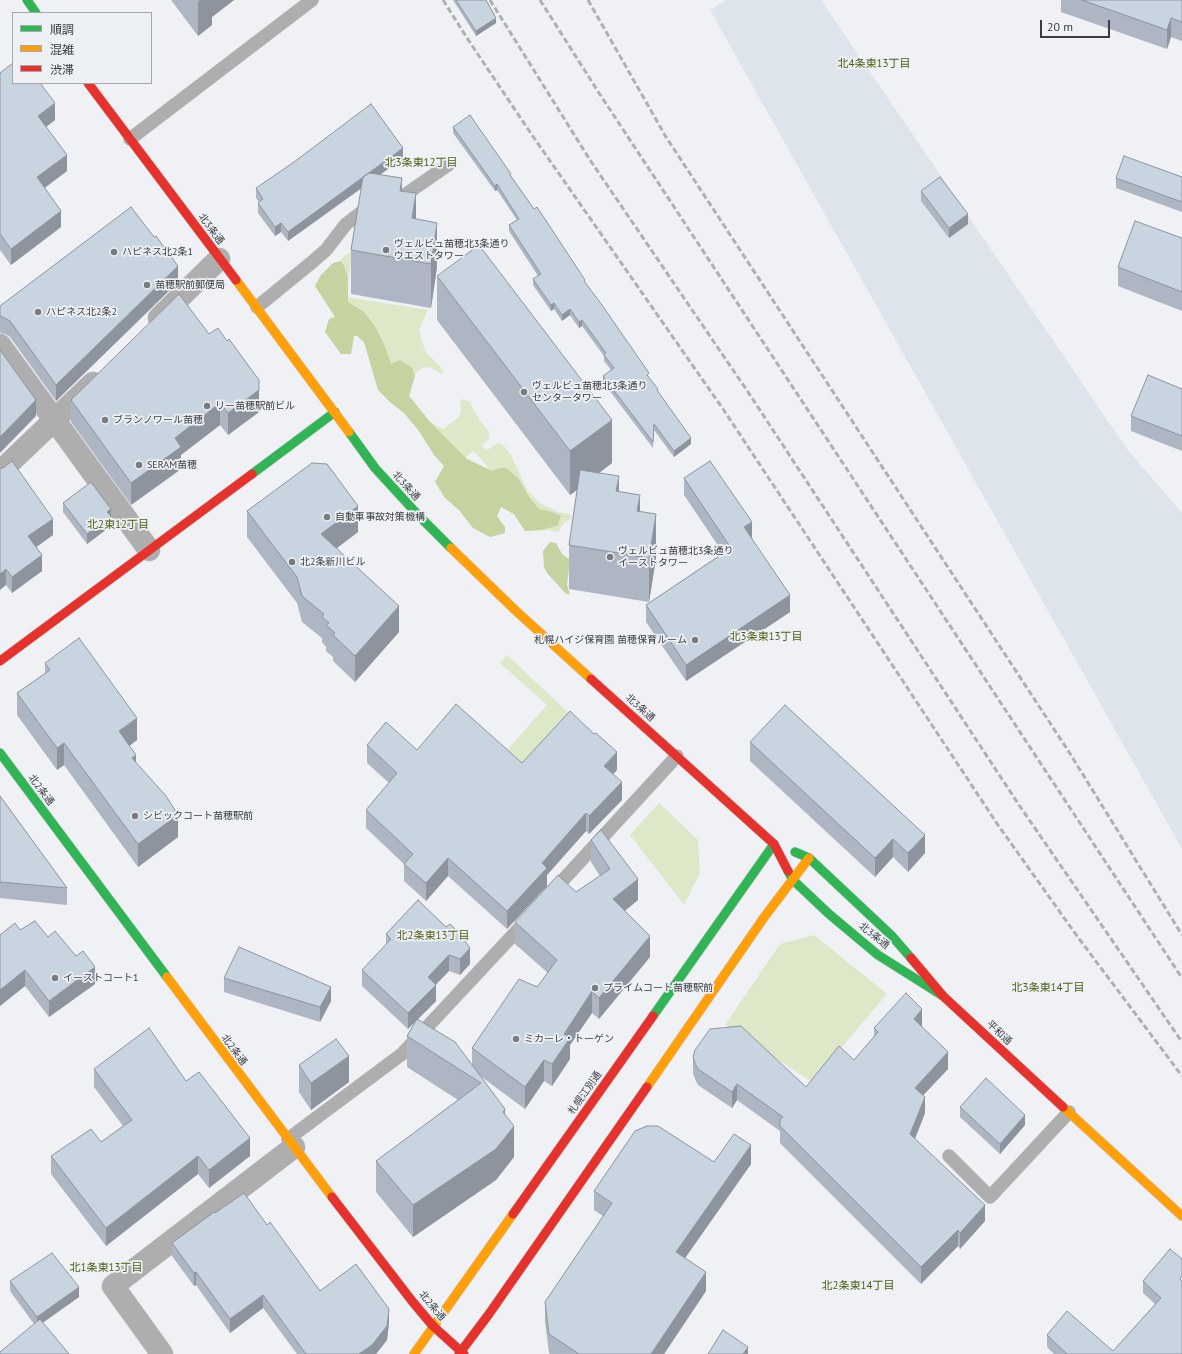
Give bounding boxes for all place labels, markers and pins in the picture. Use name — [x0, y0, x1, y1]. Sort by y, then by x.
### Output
place label: ヴェルビュ苗穂北3条通り ウエストタワー — [394, 238, 509, 262]
marker: ヴェルビュ苗穂北3条通り ウエストタワー — [381, 245, 391, 255]
place label: ハピネス北2条1 — [122, 246, 193, 258]
marker: ハピネス北2条1 — [109, 247, 119, 257]
place label: 苗穂駅前郵便局 — [155, 279, 225, 291]
marker: 苗穂駅前郵便局 — [142, 280, 152, 290]
place label: ハピネス北2条2 — [46, 306, 117, 318]
marker: ハピネス北2条2 — [33, 307, 43, 317]
place label: ヴェルビュ苗穂北3条通り センタータワー — [532, 380, 647, 404]
marker: ヴェルビュ苗穂北3条通り センタータワー — [519, 387, 529, 397]
place label: リー苗穂駅前ビル — [215, 400, 295, 412]
marker: リー苗穂駅前ビル — [202, 401, 212, 411]
place label: ブランノワール苗穂 — [113, 414, 203, 426]
marker: ブランノワール苗穂 — [100, 415, 110, 425]
place label: SERAM苗穂 — [147, 459, 197, 471]
marker: SERAM苗穂 — [134, 460, 144, 470]
place label: 自動車事故対策機構 — [335, 511, 425, 523]
marker: 自動車事故対策機構 — [322, 512, 332, 522]
place label: ヴェルビュ苗穂北3条通り イーストタワー — [618, 545, 733, 568]
marker: ヴェルビュ苗穂北3条通り イーストタワー — [605, 552, 615, 562]
place label: 北2条新川ビル — [300, 556, 365, 568]
marker: 北2条新川ビル — [287, 557, 297, 567]
place label: 札幌ハイジ保育園 苗穂保育ルーム — [534, 634, 687, 646]
marker: 札幌ハイジ保育園 苗穂保育ルーム — [690, 635, 700, 645]
place label: シビックコート苗穂駅前 — [143, 810, 253, 822]
marker: シビックコート苗穂駅前 — [130, 811, 140, 821]
place label: イーストコート1 — [63, 972, 138, 984]
marker: イーストコート1 — [50, 973, 60, 983]
place label: プライムコート苗穂駅前 — [603, 982, 713, 994]
marker: プライムコート苗穂駅前 — [590, 983, 600, 993]
place label: ミカーレ・トーゲン — [524, 1033, 614, 1045]
marker: ミカーレ・トーゲン — [511, 1034, 521, 1044]

